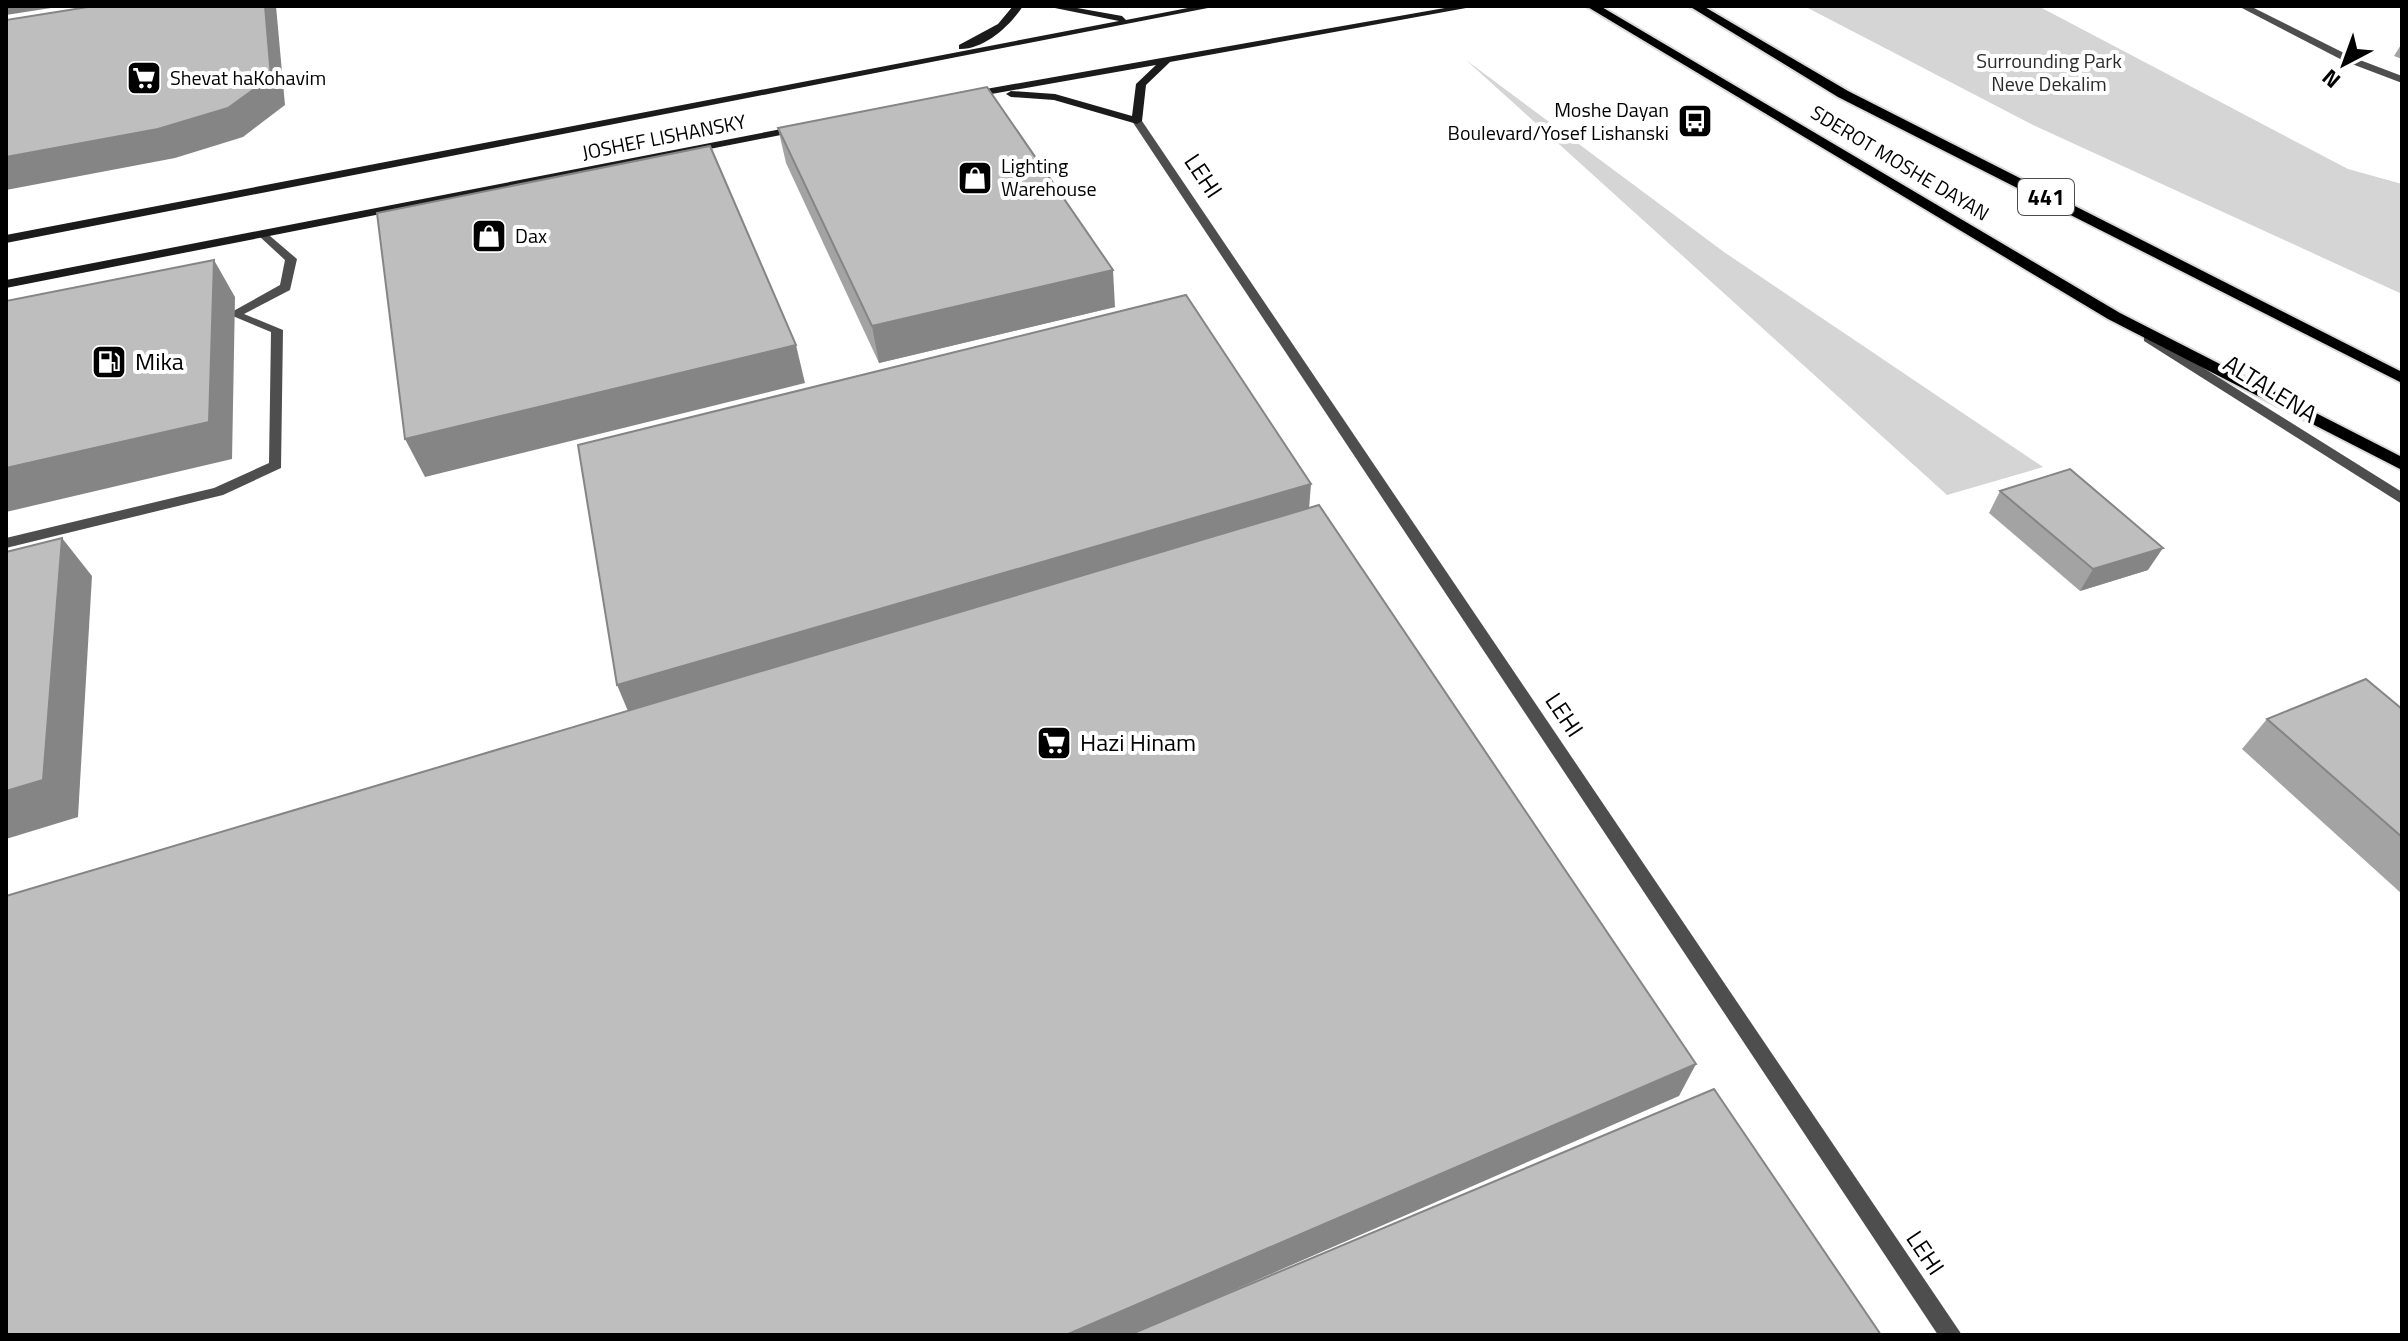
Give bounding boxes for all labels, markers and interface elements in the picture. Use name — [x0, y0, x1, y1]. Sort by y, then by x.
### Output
north arrow — [2304, 24, 2384, 104]
park label: Surrounding Park Neve Dekalim — [1976, 45, 2122, 99]
supermarket icon: Shevat haKohavim — [125, 59, 163, 97]
text: N — [2314, 61, 2348, 97]
place label: Shevat haKohavim — [170, 62, 326, 93]
place label: Moshe Dayan Boulevard/Yosef Lishanski — [1448, 94, 1669, 148]
street label: SDEROT MOSHE DAYAN — [1805, 97, 1995, 228]
bus stop icon: Moshe Dayan Boulevard/Yosef Lishanski — [1676, 102, 1714, 140]
street label: JOSHEF LISHANSKY — [579, 105, 749, 168]
street label: LEHI — [1176, 146, 1232, 205]
place label: Lighting Warehouse — [1001, 150, 1097, 204]
shop icon: Lighting Warehouse — [956, 159, 994, 197]
road number: 441 — [2018, 179, 2074, 215]
shop icon: Dax — [470, 217, 508, 255]
place label: Dax — [515, 220, 547, 251]
fuel station icon: Mika — [90, 343, 128, 381]
place label: Mika — [135, 343, 184, 379]
street label: ALTALENA — [2217, 345, 2324, 431]
street label: LEHI — [1537, 685, 1593, 744]
supermarket icon: Hazi Hinam — [1035, 724, 1073, 762]
place label: Hazi Hinam — [1080, 724, 1196, 760]
street label: LEHI — [1898, 1223, 1954, 1282]

